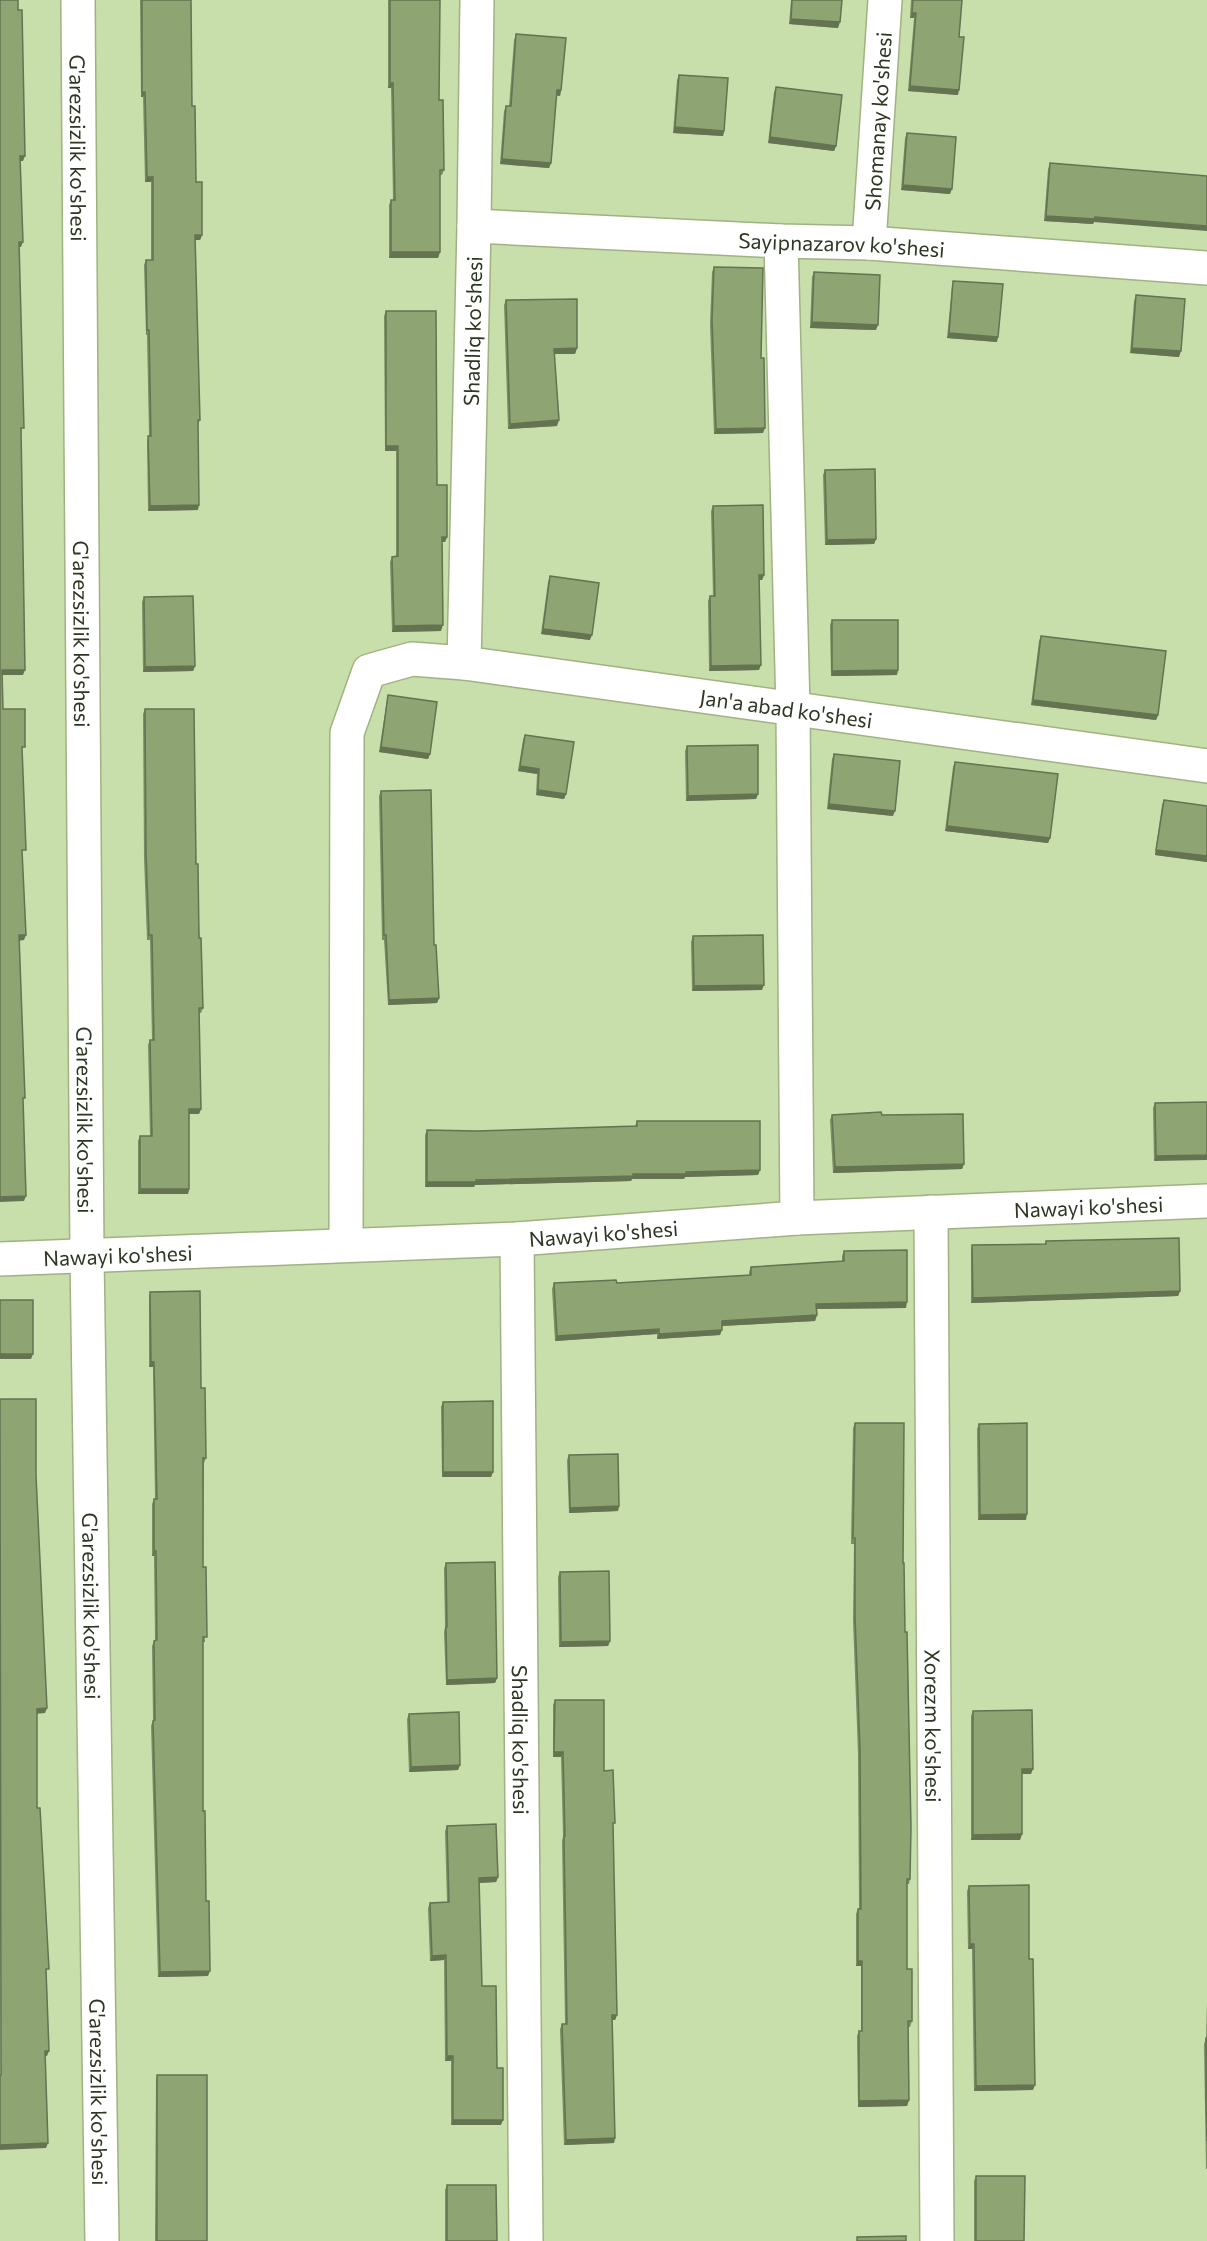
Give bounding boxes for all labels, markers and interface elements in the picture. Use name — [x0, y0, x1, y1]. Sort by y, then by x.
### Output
street label: Shomanay ko'shesi — [859, 31, 895, 212]
street label: G'arezsizlik ko'shesi — [66, 54, 92, 242]
street label: Sayipnazarov ko'shesi — [738, 226, 946, 261]
street label: Shadliq ko'shesi — [457, 256, 486, 406]
street label: G'arezsizlik ko'shesi — [69, 540, 96, 728]
street label: Jan'a abad ko'shesi — [698, 683, 874, 732]
street label: G'arezsizlik ko'shesi — [73, 1026, 99, 1214]
street label: Nawayi ko'shesi — [1013, 1190, 1164, 1221]
street label: Nawayi ko'shesi — [528, 1214, 679, 1251]
street label: Nawayi ko'shesi — [43, 1239, 193, 1270]
street label: G'arezsizlik ko'shesi — [78, 1512, 106, 1700]
street label: Xorezm ko'shesi — [921, 1649, 947, 1803]
street label: Shadliq ko'shesi — [508, 1665, 535, 1815]
street label: G'arezsizlik ko'shesi — [86, 1998, 114, 2186]

